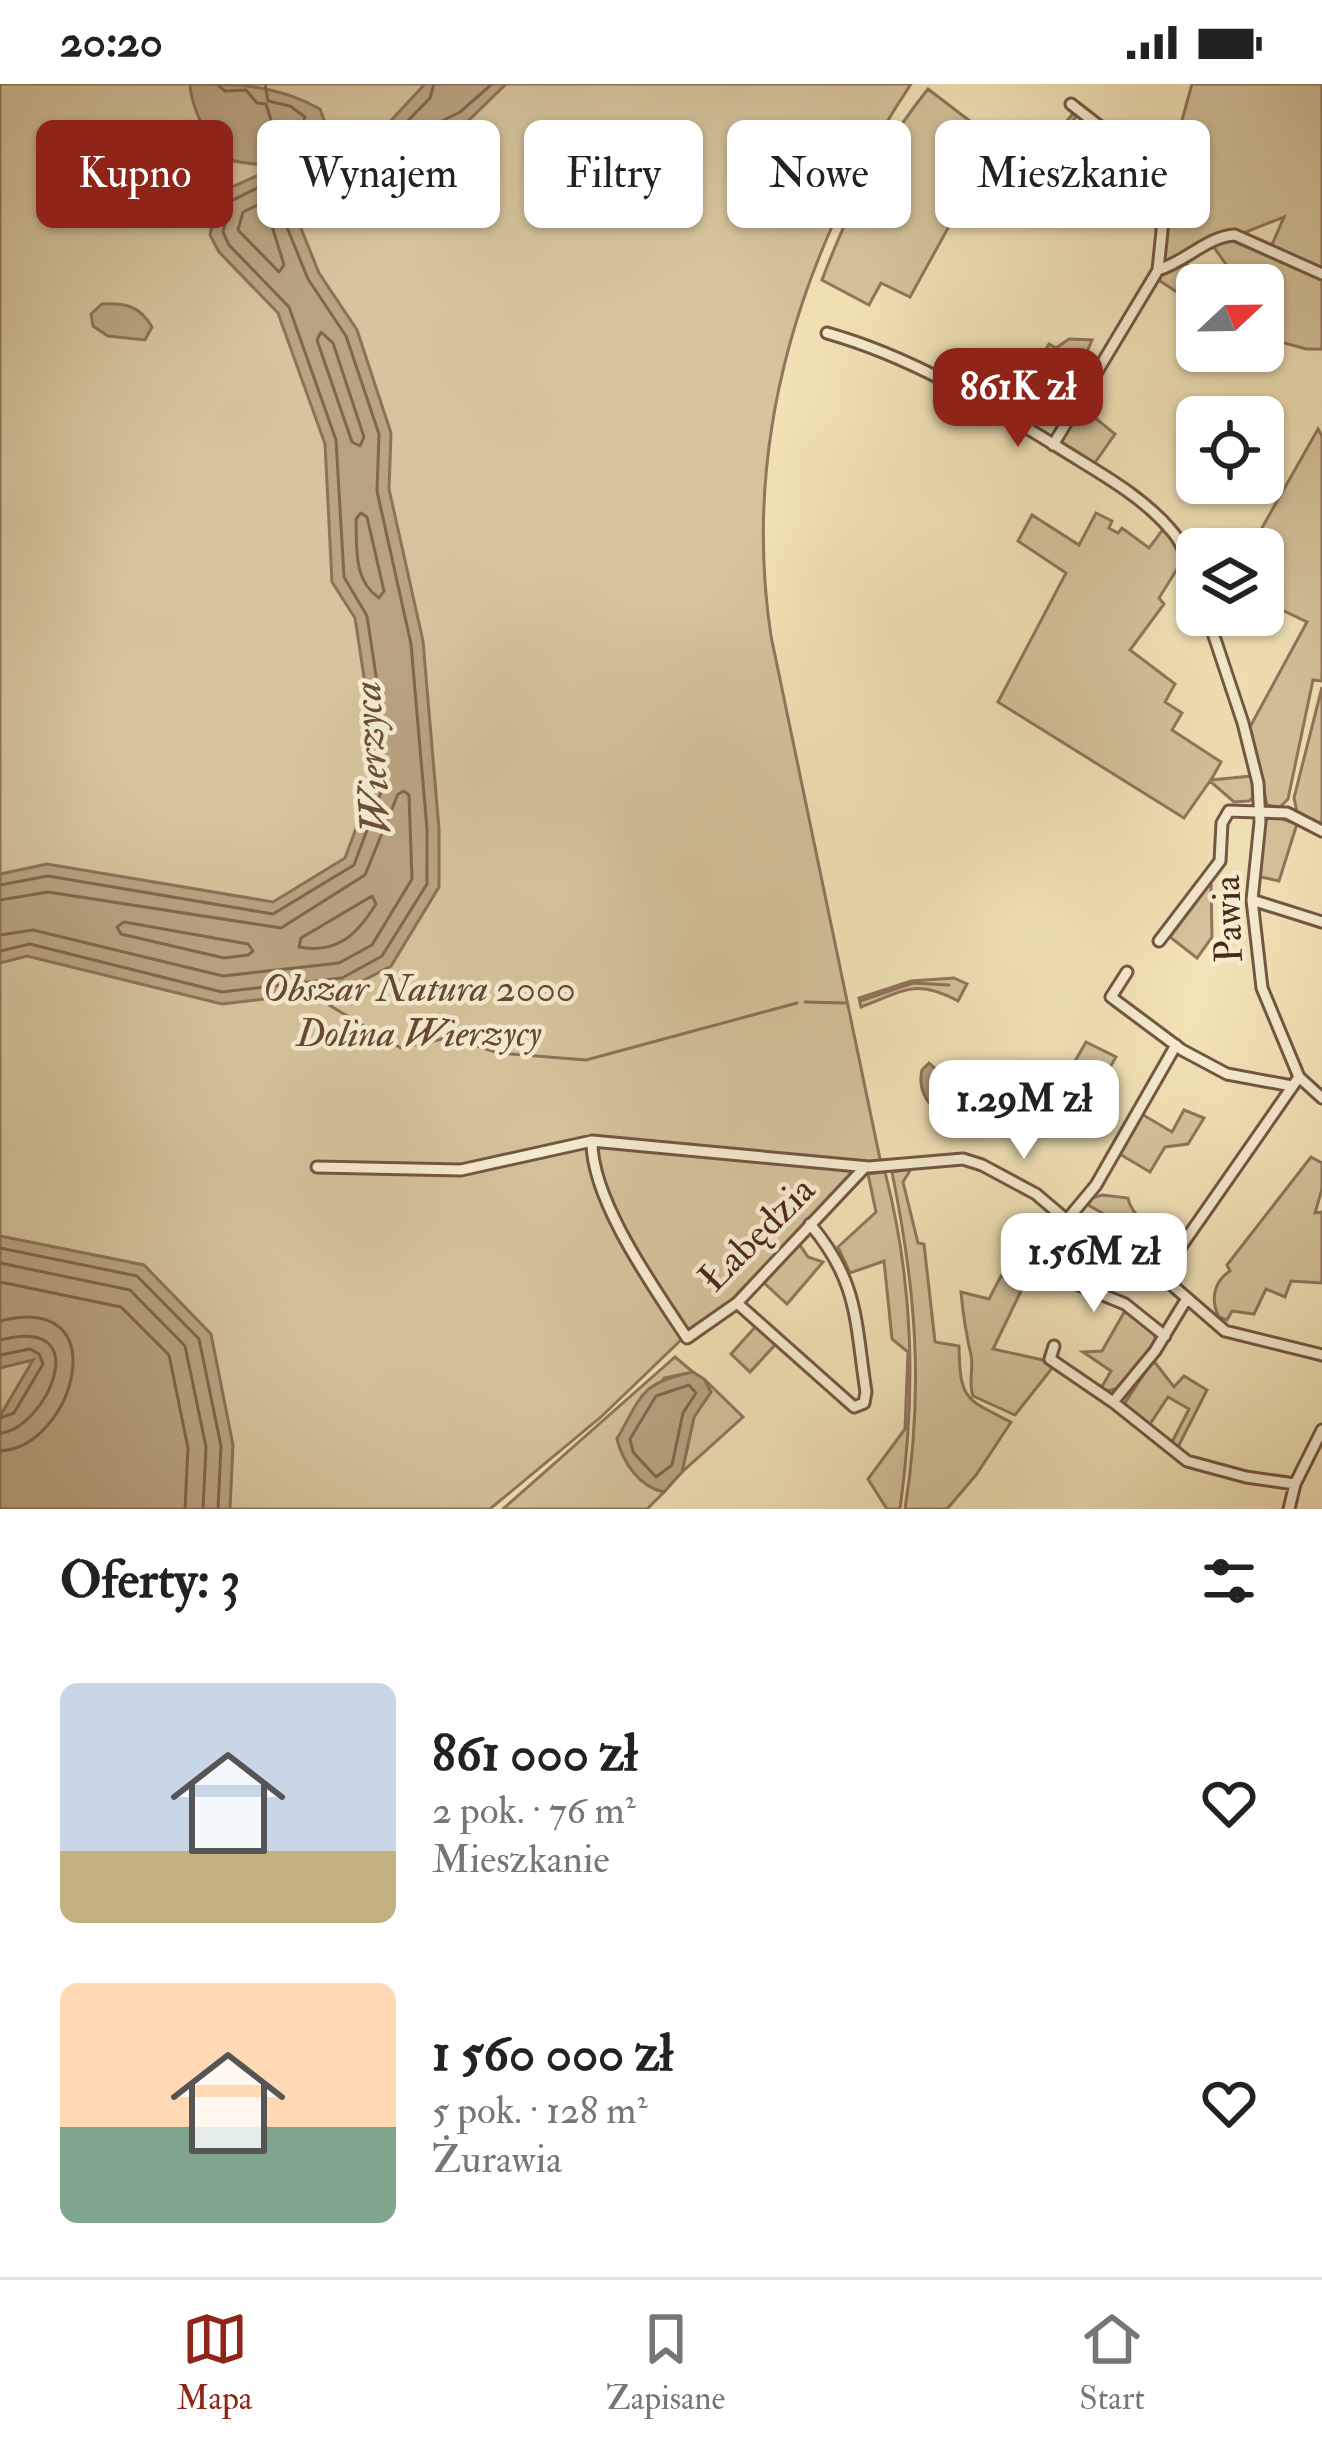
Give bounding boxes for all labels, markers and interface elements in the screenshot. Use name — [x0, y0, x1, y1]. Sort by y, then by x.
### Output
text: 20:20 — [60, 14, 163, 70]
chip: Kupno — [36, 120, 233, 228]
chip: Wynajem — [257, 120, 500, 228]
chip: Filtry — [524, 120, 703, 228]
chip: Nowe — [727, 120, 911, 228]
chip: Mieszkanie — [935, 120, 1210, 228]
north arrow — [1176, 264, 1284, 372]
map controls — [1176, 264, 1284, 636]
pin: 861K zł — [907, 348, 1129, 450]
text: 861K zł — [960, 362, 1076, 411]
button: locate — [1176, 396, 1284, 504]
button: layers — [1176, 528, 1284, 636]
water label: Wierzyca — [341, 679, 403, 837]
street label: Pawia — [1202, 873, 1254, 964]
park label: Obszar Natura 2000 Dolina Wierzycy — [262, 964, 576, 1058]
pin: 1.29M zł — [900, 1060, 1148, 1162]
text: 1.29M zł — [956, 1074, 1092, 1123]
street label: Łabędzia — [689, 1165, 826, 1302]
pin: 1.56M zł — [970, 1213, 1218, 1315]
text: 1.56M zł — [1028, 1227, 1160, 1276]
icon: filters — [1196, 1548, 1262, 1614]
text: Oferty: 3 — [60, 1549, 240, 1613]
text: 861 000 zł — [432, 1722, 637, 1786]
icon: home — [156, 1731, 300, 1875]
icon: heart — [1196, 1770, 1262, 1836]
text: 2 pok. · 76 m² — [432, 1786, 636, 1835]
text: Mieszkanie — [432, 1835, 609, 1884]
text: 1 560 000 zł — [432, 2022, 673, 2086]
icon: home — [156, 2031, 300, 2175]
icon: heart — [1196, 2070, 1262, 2136]
text: 5 pok. · 128 m² — [432, 2086, 647, 2135]
text: Żurawia — [432, 2135, 562, 2184]
tab: Mapa — [177, 2306, 252, 2419]
tab: Zapisane — [606, 2306, 725, 2419]
tab: Start — [1079, 2306, 1145, 2419]

